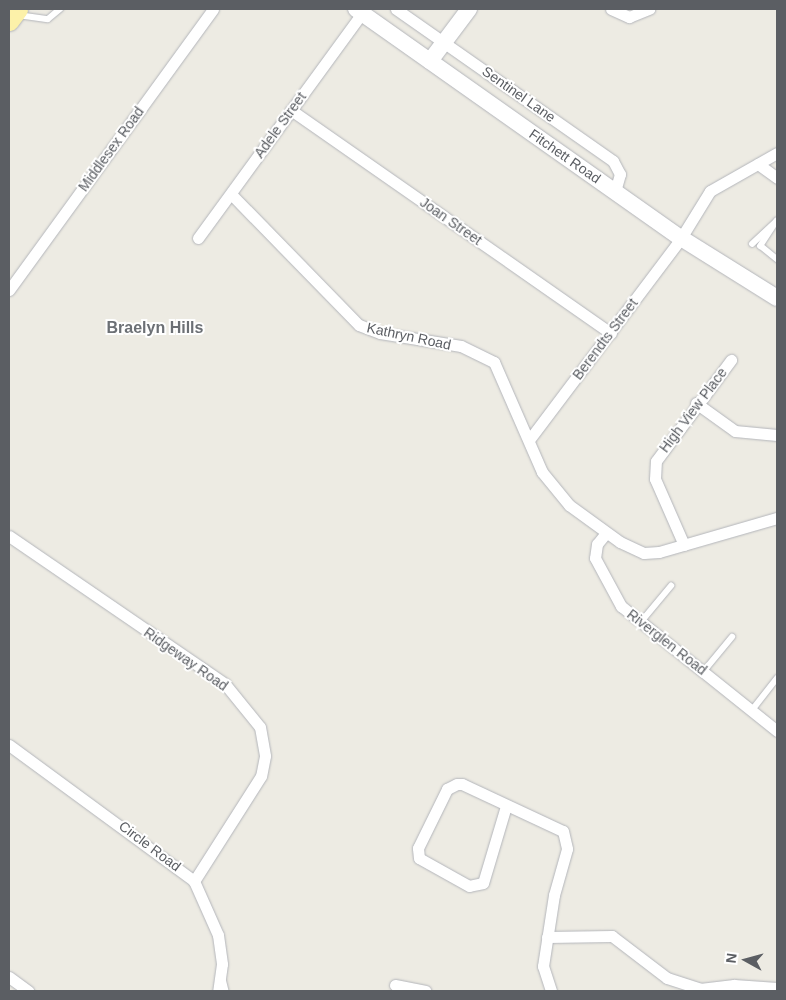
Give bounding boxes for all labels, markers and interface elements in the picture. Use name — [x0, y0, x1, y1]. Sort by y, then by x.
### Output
street label: Sentinel Lane — [479, 63, 559, 125]
street label: Adele Street — [251, 89, 309, 161]
street label: Middlesex Road — [75, 103, 147, 195]
street label: Fitchett Road — [526, 125, 604, 187]
street label: Joan Street — [417, 194, 485, 248]
street label: Berendts Street — [569, 295, 641, 383]
district label: Braelyn Hills — [107, 318, 203, 338]
street label: Kathryn Road — [365, 319, 453, 353]
street label: High View Place — [656, 364, 730, 456]
street label: Riverglen Road — [624, 606, 710, 678]
street label: Ridgeway Road — [141, 624, 231, 694]
street label: Circle Road — [116, 817, 184, 875]
north arrow — [721, 935, 771, 985]
text: N — [723, 952, 740, 964]

